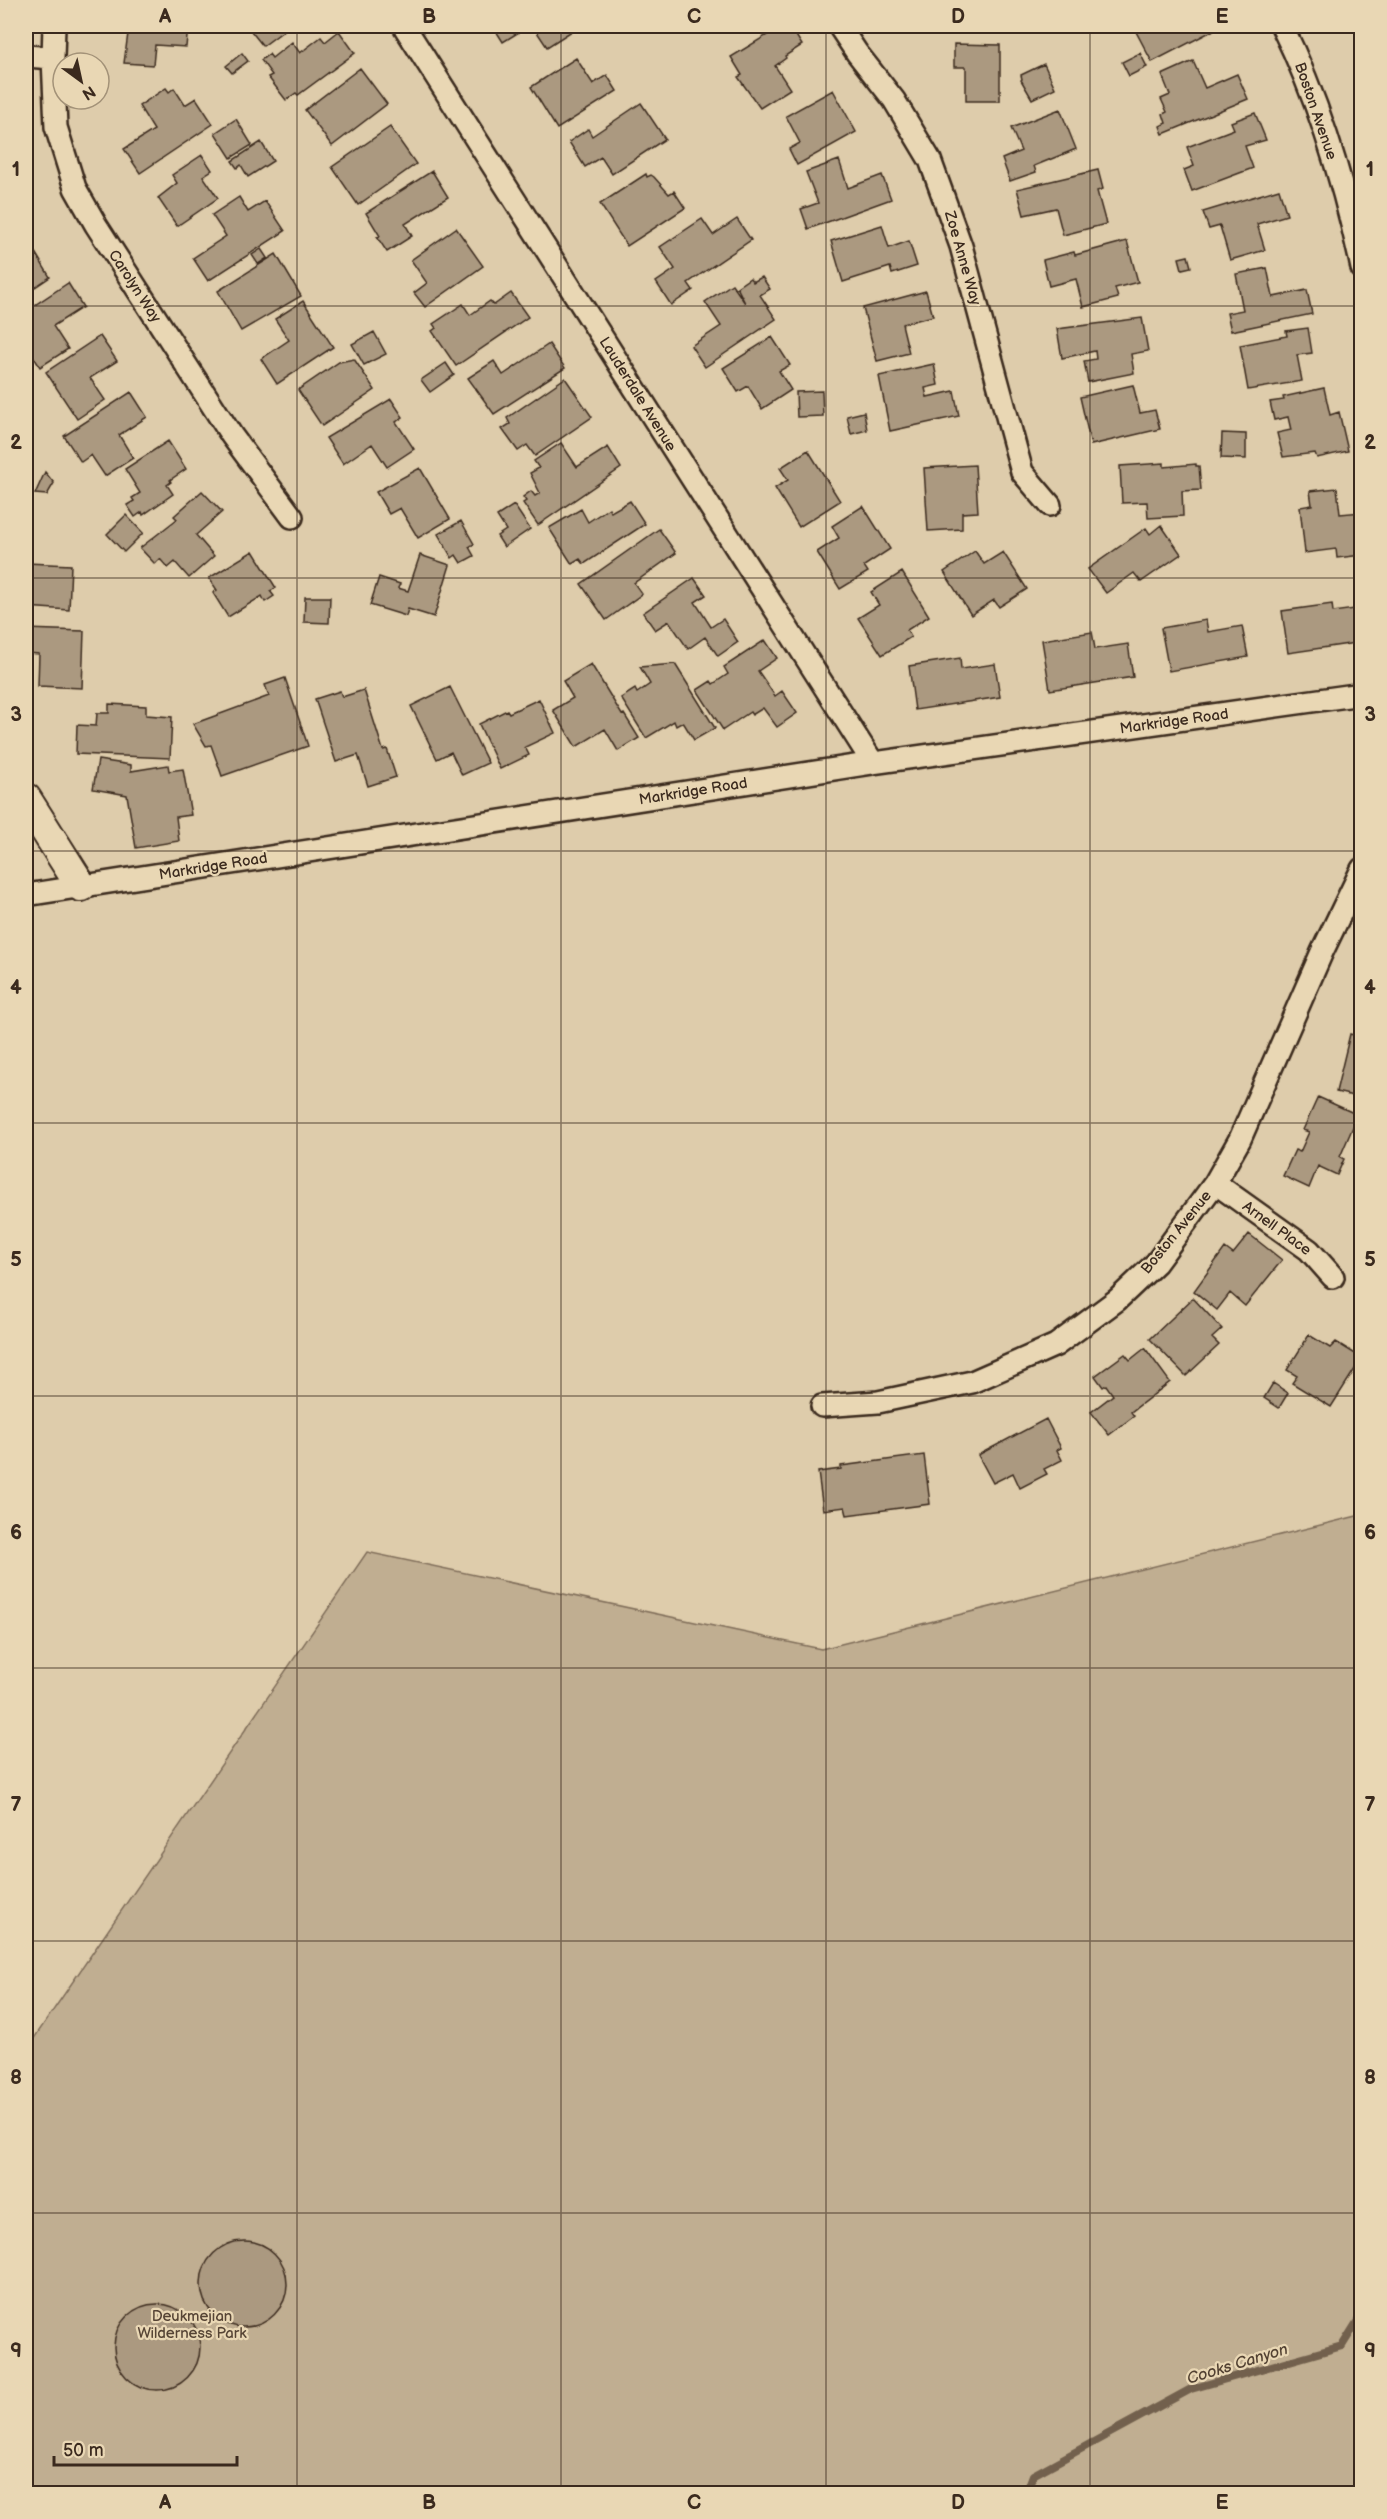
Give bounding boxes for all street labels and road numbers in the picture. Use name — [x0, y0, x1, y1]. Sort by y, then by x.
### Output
street label: Boston Avenue — [1290, 60, 1341, 162]
street label: Zoe Anne Way — [940, 208, 985, 308]
street label: Carolyn Way — [104, 246, 165, 326]
street label: Lauderdale Avenue — [595, 334, 680, 455]
street label: Markridge Road — [1118, 704, 1230, 739]
street label: Markridge Road — [637, 774, 749, 809]
street label: Markridge Road — [157, 849, 269, 884]
street label: Boston Avenue — [1137, 1187, 1216, 1278]
street label: Arnell Place — [1238, 1197, 1315, 1260]

